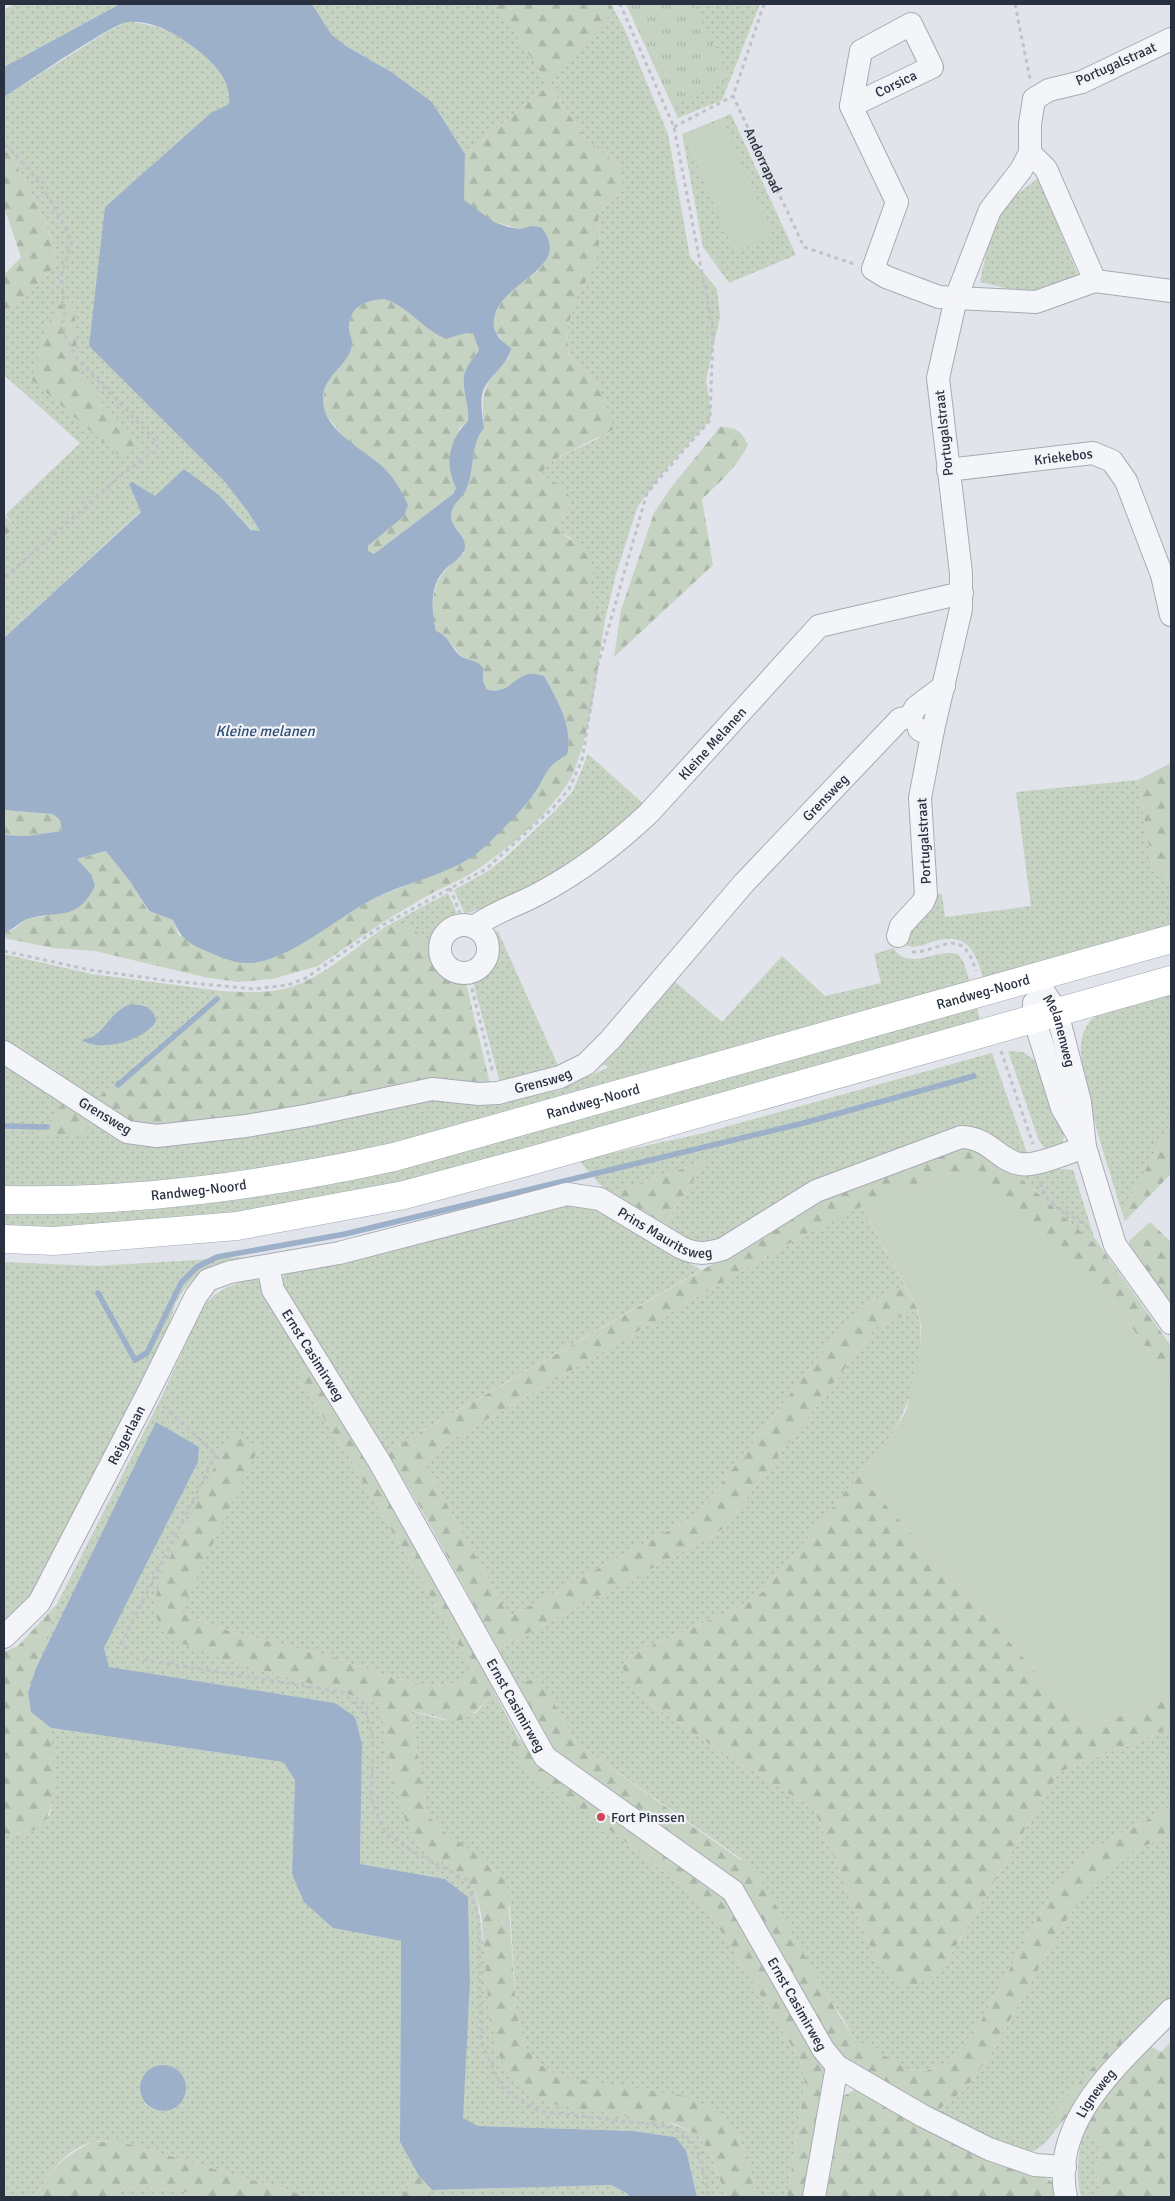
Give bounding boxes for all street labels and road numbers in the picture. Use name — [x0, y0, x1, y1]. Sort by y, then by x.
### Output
street label: Portugalstraat — [1073, 39, 1159, 89]
street label: Corsica — [872, 67, 920, 101]
street label: Andorrapad — [741, 125, 786, 196]
street label: Portugalstraat — [931, 389, 957, 477]
street label: Kriekebos — [1033, 445, 1094, 468]
street label: Kleine Melanen — [675, 703, 750, 783]
street label: Grensweg — [799, 770, 852, 825]
street label: Portugalstraat — [913, 797, 935, 885]
street label: Randweg-Noord — [934, 971, 1032, 1013]
street label: Melanenweg — [1039, 991, 1079, 1069]
street label: Grensweg — [512, 1064, 575, 1097]
street label: Randweg-Noord — [544, 1080, 642, 1122]
street label: Grensweg — [75, 1094, 135, 1138]
street label: Randweg-Noord — [150, 1176, 248, 1204]
street label: Prins Mauritsweg — [615, 1203, 713, 1261]
street label: Ernst Casimirweg — [278, 1306, 348, 1404]
street label: Reigerlaan — [104, 1402, 149, 1468]
street label: Ernst Casimirweg — [483, 1655, 549, 1755]
street label: Ernst Casimirweg — [764, 1954, 831, 2054]
street label: Ligneweg — [1072, 2065, 1119, 2121]

